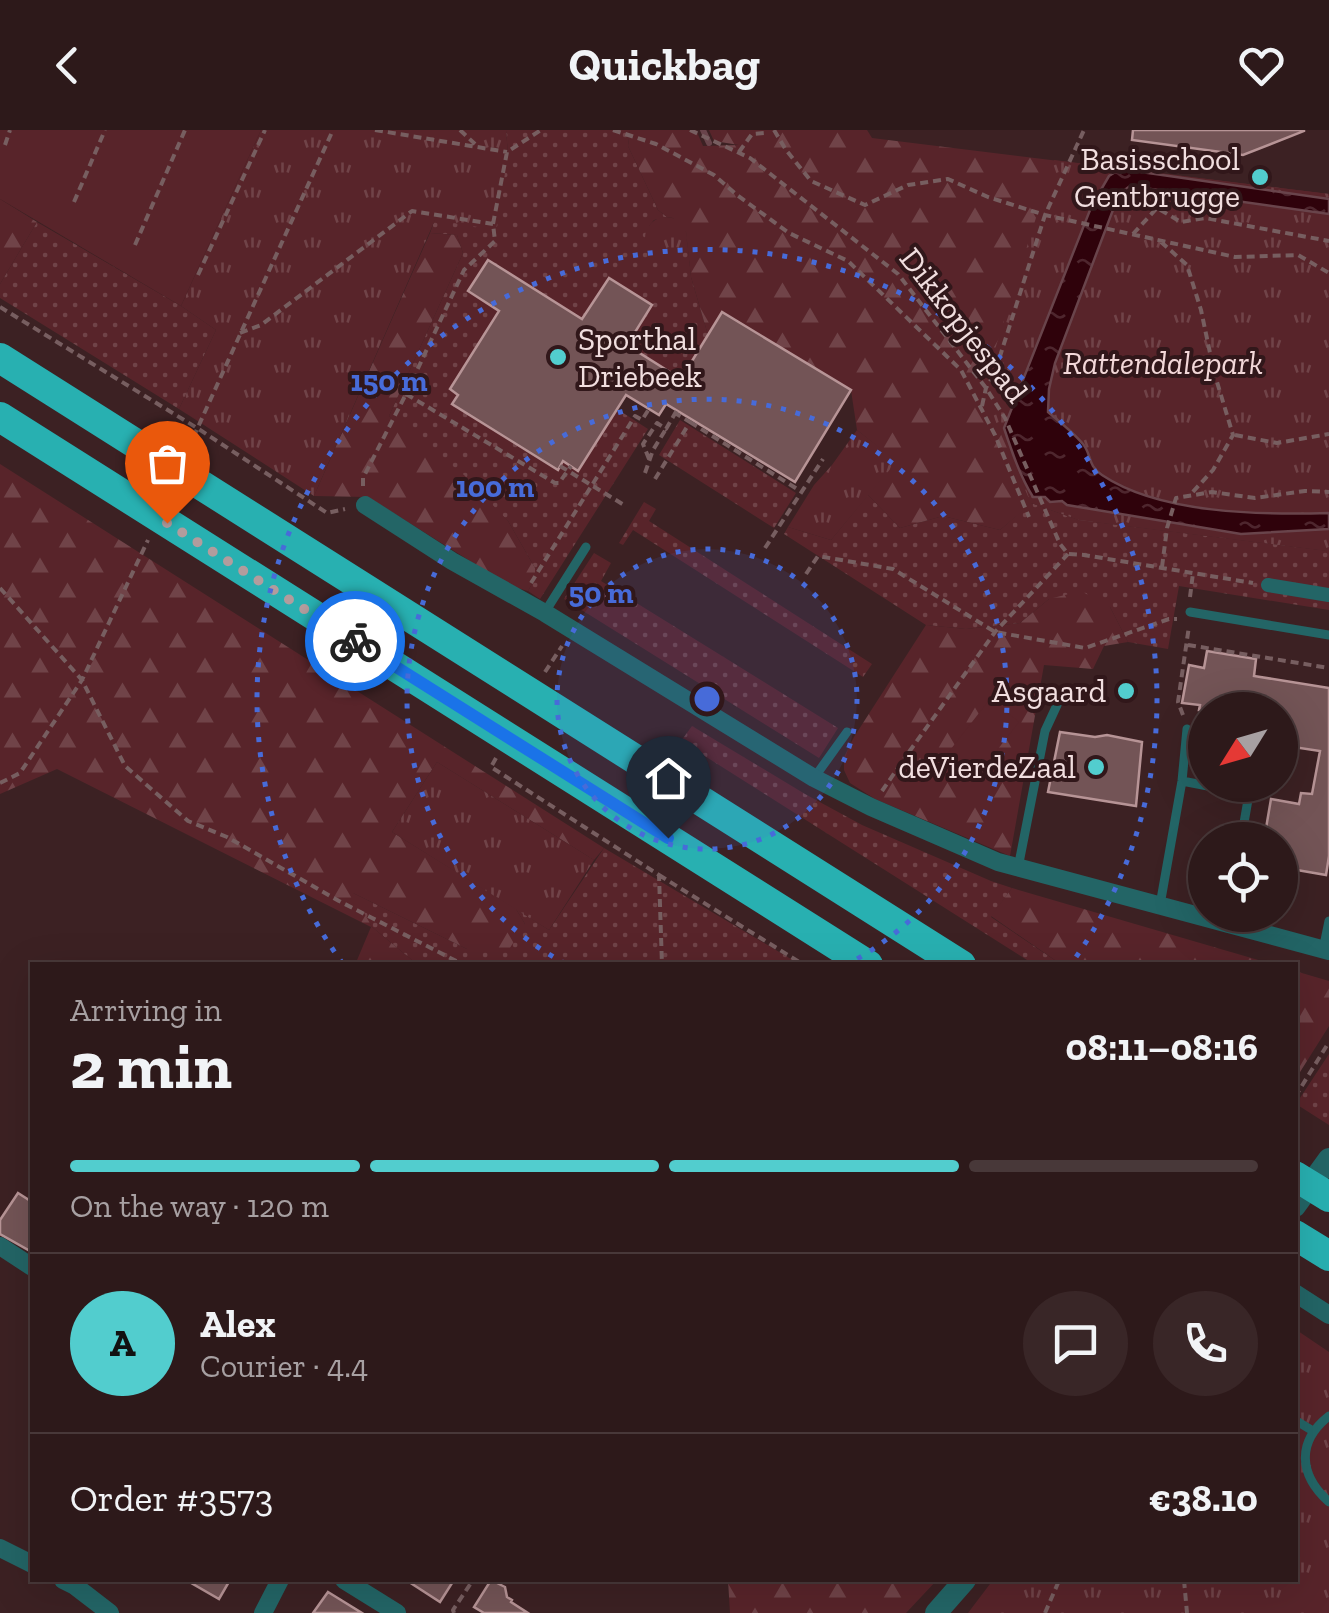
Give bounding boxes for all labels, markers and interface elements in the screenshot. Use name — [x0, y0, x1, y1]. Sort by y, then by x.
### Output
icon: back — [40, 38, 95, 93]
text: Quickbag — [569, 38, 760, 92]
icon: heart — [1234, 38, 1289, 93]
place label: Basisschool Gentbrugge — [1074, 140, 1240, 215]
marker: Basisschool Gentbrugge — [1249, 166, 1271, 188]
street label: Dikkopjespad — [892, 240, 1036, 410]
place label: Sporthal Driebeek — [578, 320, 702, 395]
park label: Rattendalepark — [1063, 344, 1263, 382]
marker: Sporthal Driebeek — [547, 346, 569, 368]
text: 150 m — [351, 363, 427, 399]
pin — [125, 421, 210, 524]
icon: bag — [140, 436, 195, 491]
text: 100 m — [456, 469, 534, 505]
text: 50 m — [569, 575, 633, 611]
courier — [305, 591, 405, 691]
icon: bike — [328, 614, 383, 669]
place label: Asgaard — [992, 672, 1106, 710]
marker: Asgaard — [1115, 680, 1137, 702]
centre of rings — [689, 681, 725, 717]
north arrow — [1188, 692, 1298, 802]
map controls — [1188, 692, 1298, 932]
pin — [626, 736, 711, 839]
place label: deVierdeZaal — [898, 748, 1076, 786]
icon: home — [641, 751, 696, 806]
marker: deVierdeZaal — [1085, 756, 1107, 778]
button: locate — [1188, 822, 1298, 932]
text: Arriving in — [70, 991, 222, 1029]
text: 08:11–08:16 — [1066, 1024, 1258, 1070]
text: 2 min — [70, 1027, 232, 1105]
text: On the way · 120 m — [70, 1187, 329, 1225]
button: chat — [1023, 1291, 1128, 1396]
button: phone — [1153, 1291, 1258, 1396]
text: Alex — [200, 1301, 276, 1347]
text: A — [109, 1320, 136, 1366]
text: Courier · 4.4 — [200, 1347, 368, 1385]
text: Order #3573 — [70, 1475, 273, 1521]
text: €38.10 — [1149, 1475, 1258, 1521]

